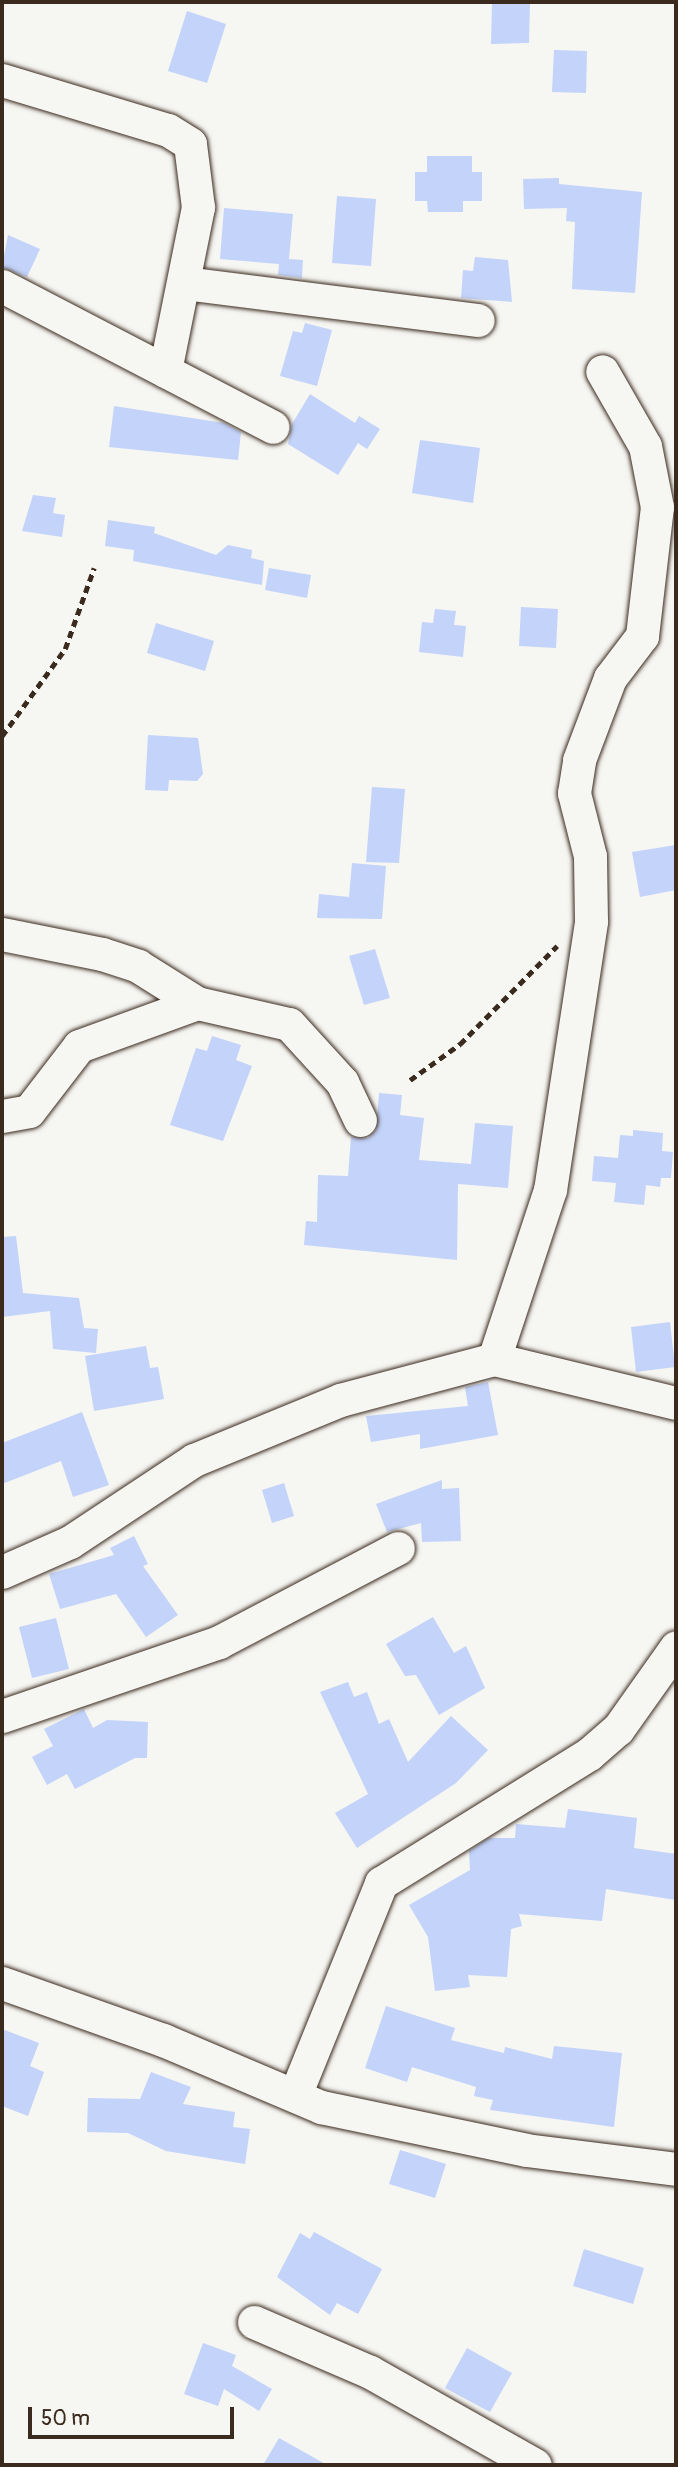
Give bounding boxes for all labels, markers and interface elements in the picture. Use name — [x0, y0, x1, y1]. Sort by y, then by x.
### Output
scale bar — [32, 2394, 238, 2438]
text: 50 m — [41, 2405, 90, 2432]

